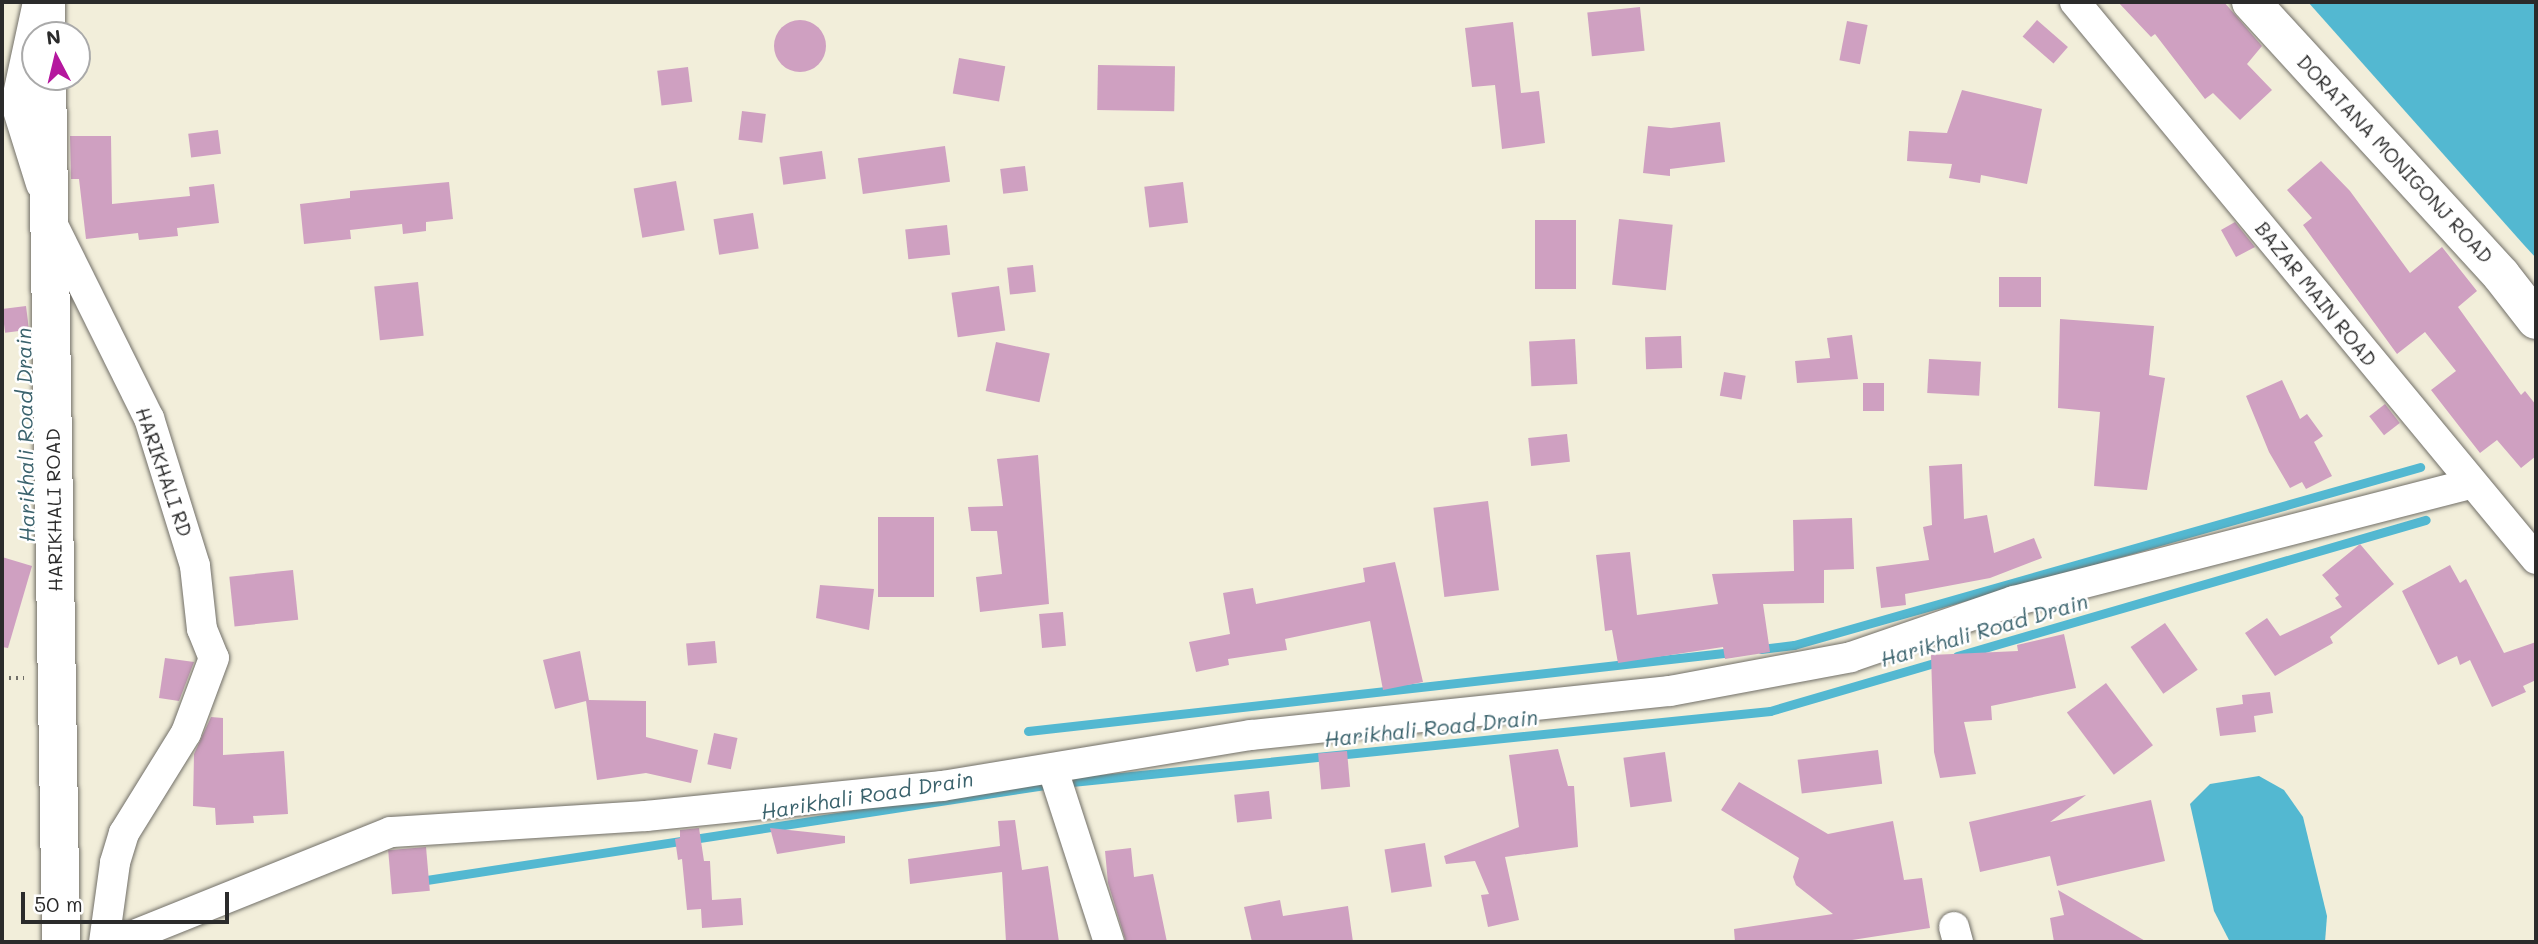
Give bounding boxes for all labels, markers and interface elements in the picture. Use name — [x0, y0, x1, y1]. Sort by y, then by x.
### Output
north arrow — [21, 21, 91, 91]
text: N — [45, 23, 62, 50]
street label: DORATANA MONIGONJ ROAD — [2293, 50, 2497, 268]
street label: BAZAR MAIN ROAD — [2251, 217, 2381, 371]
water label: Harikhali Road Drain — [11, 327, 39, 543]
street label: HARIKHALI RD — [131, 404, 197, 540]
street label: HARIKHALI ROAD — [41, 428, 67, 592]
water label: Harikhali Road Drain — [1877, 588, 2091, 672]
water label: Harikhali Road Drain — [1323, 704, 1539, 752]
water label: Harikhali Road Drain — [759, 766, 975, 824]
scale bar — [24, 878, 233, 922]
text: 50 m — [34, 890, 83, 917]

